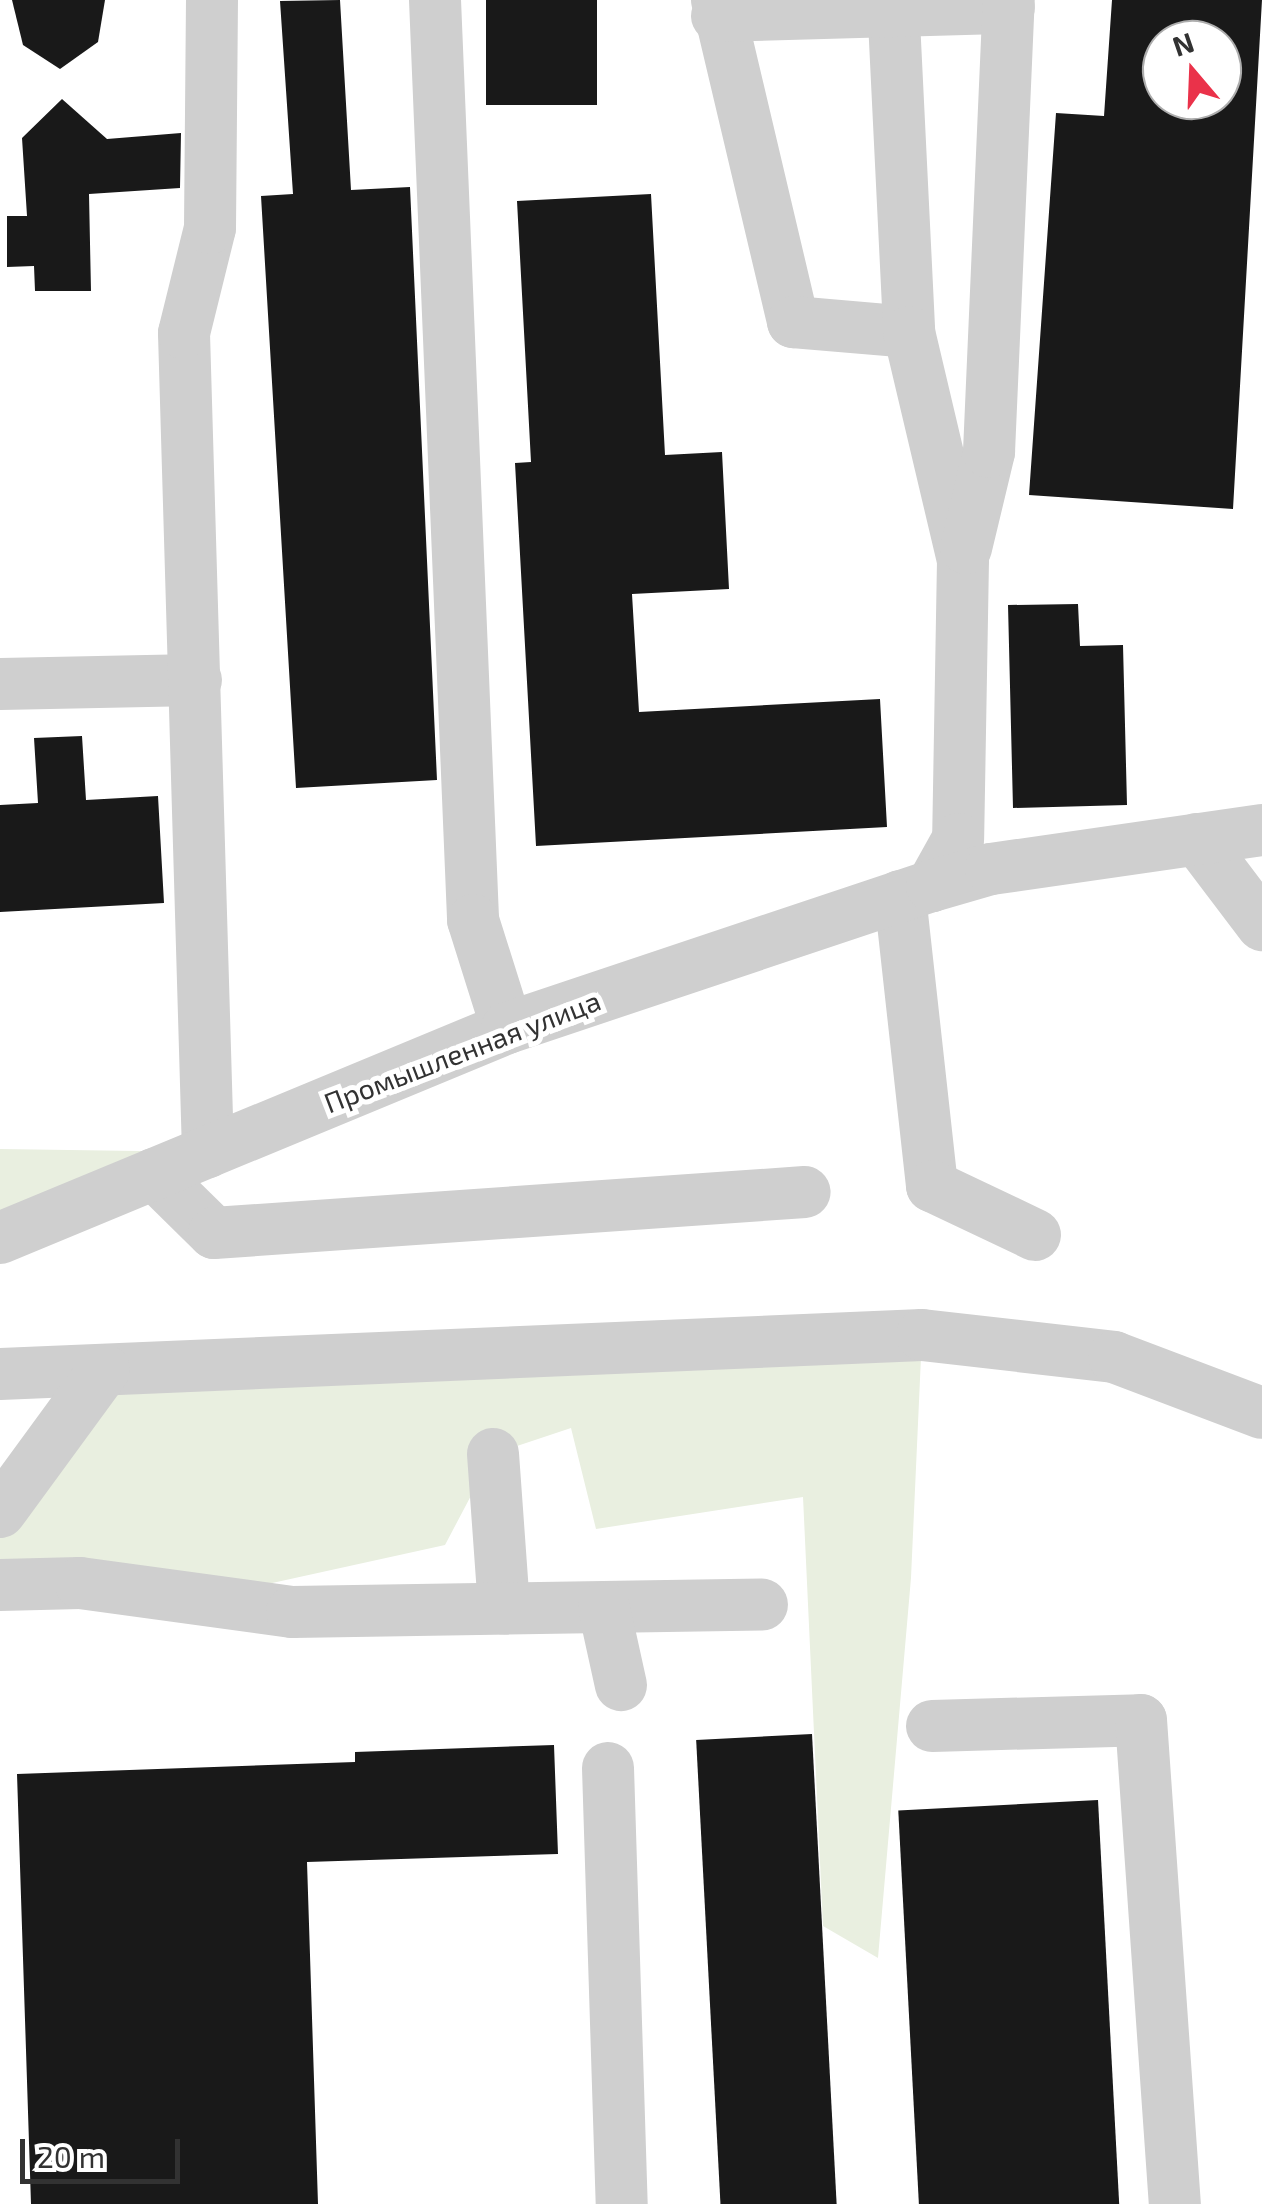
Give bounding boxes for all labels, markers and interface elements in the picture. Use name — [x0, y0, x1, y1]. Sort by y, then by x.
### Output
north arrow — [1142, 20, 1242, 120]
text: N — [1168, 24, 1198, 63]
street label: Промышленная улица — [319, 983, 605, 1119]
scale bar — [25, 2119, 185, 2181]
text: 20 m — [37, 2138, 105, 2174]

